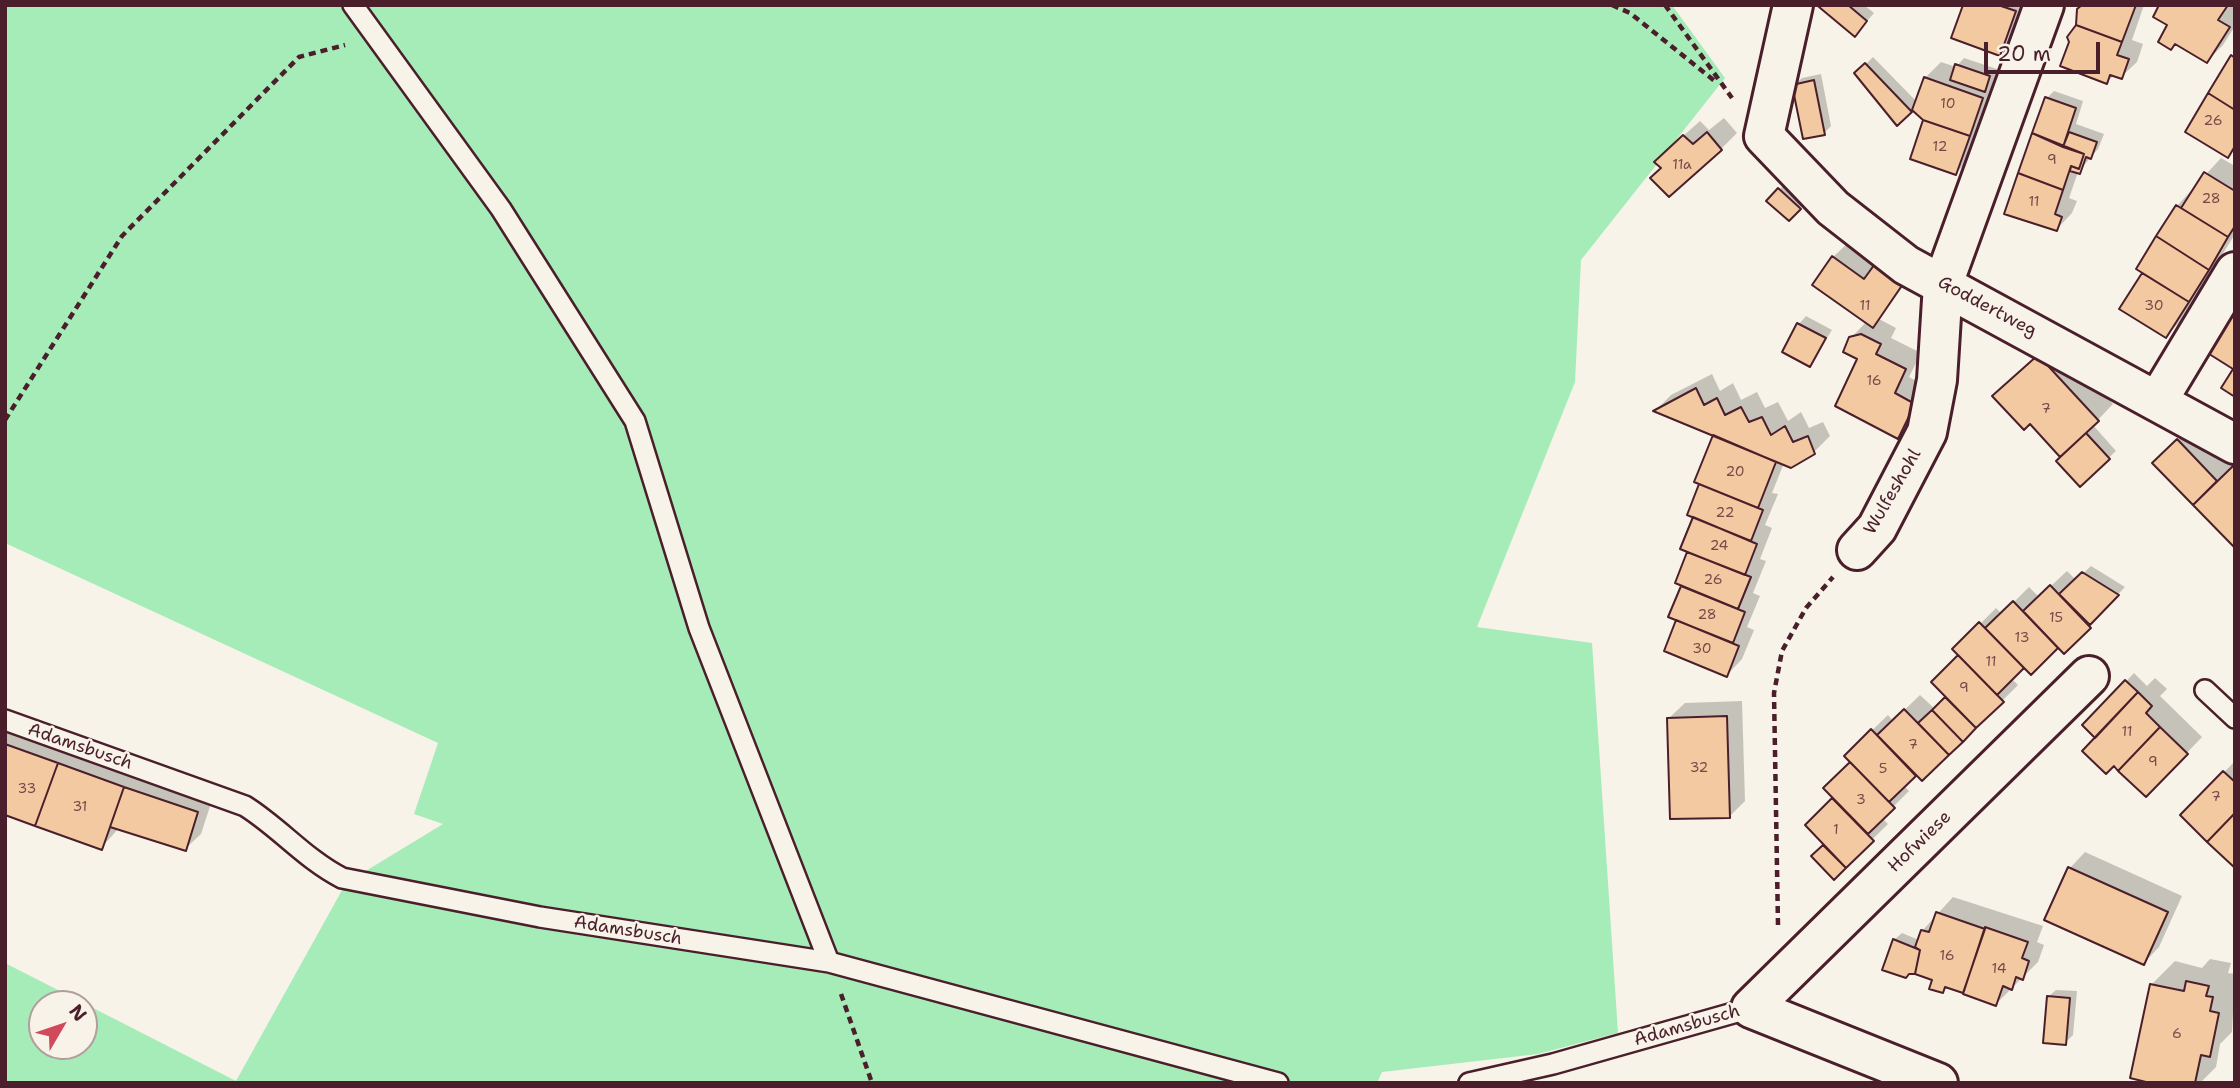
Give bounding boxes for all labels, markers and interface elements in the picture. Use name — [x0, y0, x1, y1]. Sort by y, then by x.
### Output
scale bar — [1988, 28, 2104, 72]
text: 20 m — [1997, 40, 2051, 68]
house number: 10 — [1940, 96, 1956, 112]
house number: 26 — [2204, 113, 2222, 129]
house number: 12 — [1933, 139, 1947, 155]
house number: 9 — [2047, 152, 2057, 168]
house number: 11a — [1672, 157, 1692, 173]
house number: 28 — [2201, 191, 2221, 207]
house number: 11 — [2028, 194, 2040, 210]
street label: Goddertweg — [1934, 272, 2040, 342]
house number: 11 — [1859, 298, 1871, 314]
house number: 30 — [2144, 298, 2164, 314]
house number: 16 — [1866, 373, 1882, 389]
house number: 7 — [2041, 401, 2051, 417]
street label: Wulfeshohl — [1860, 445, 1926, 539]
house number: 20 — [1725, 464, 1745, 480]
house number: 22 — [1716, 505, 1734, 521]
house number: 24 — [1710, 538, 1728, 554]
house number: 26 — [1704, 572, 1722, 588]
house number: 28 — [1697, 607, 1717, 623]
house number: 15 — [2049, 610, 2063, 626]
house number: 13 — [2015, 630, 2029, 646]
house number: 30 — [1692, 641, 1712, 657]
house number: 11 — [1985, 654, 1997, 670]
house number: 9 — [1959, 680, 1969, 696]
street label: Adamsbusch — [25, 719, 135, 775]
house number: 11 — [2121, 724, 2133, 740]
house number: 7 — [1908, 737, 1918, 753]
house number: 9 — [2148, 754, 2158, 770]
house number: 32 — [1690, 760, 1708, 776]
house number: 5 — [1879, 761, 1887, 777]
house number: 33 — [18, 781, 36, 797]
house number: 7 — [2211, 789, 2221, 805]
house number: 3 — [1856, 792, 1866, 808]
house number: 31 — [73, 799, 87, 815]
street label: Hofwiese — [1884, 807, 1956, 877]
house number: 1 — [1833, 822, 1839, 838]
street label: Adamsbusch — [572, 912, 684, 950]
house number: 16 — [1939, 948, 1955, 964]
house number: 14 — [1991, 961, 2007, 977]
north arrow — [28, 990, 98, 1060]
text: N — [64, 999, 93, 1026]
street label: Adamsbusch — [1632, 1001, 1742, 1051]
house number: 6 — [2172, 1026, 2182, 1042]

